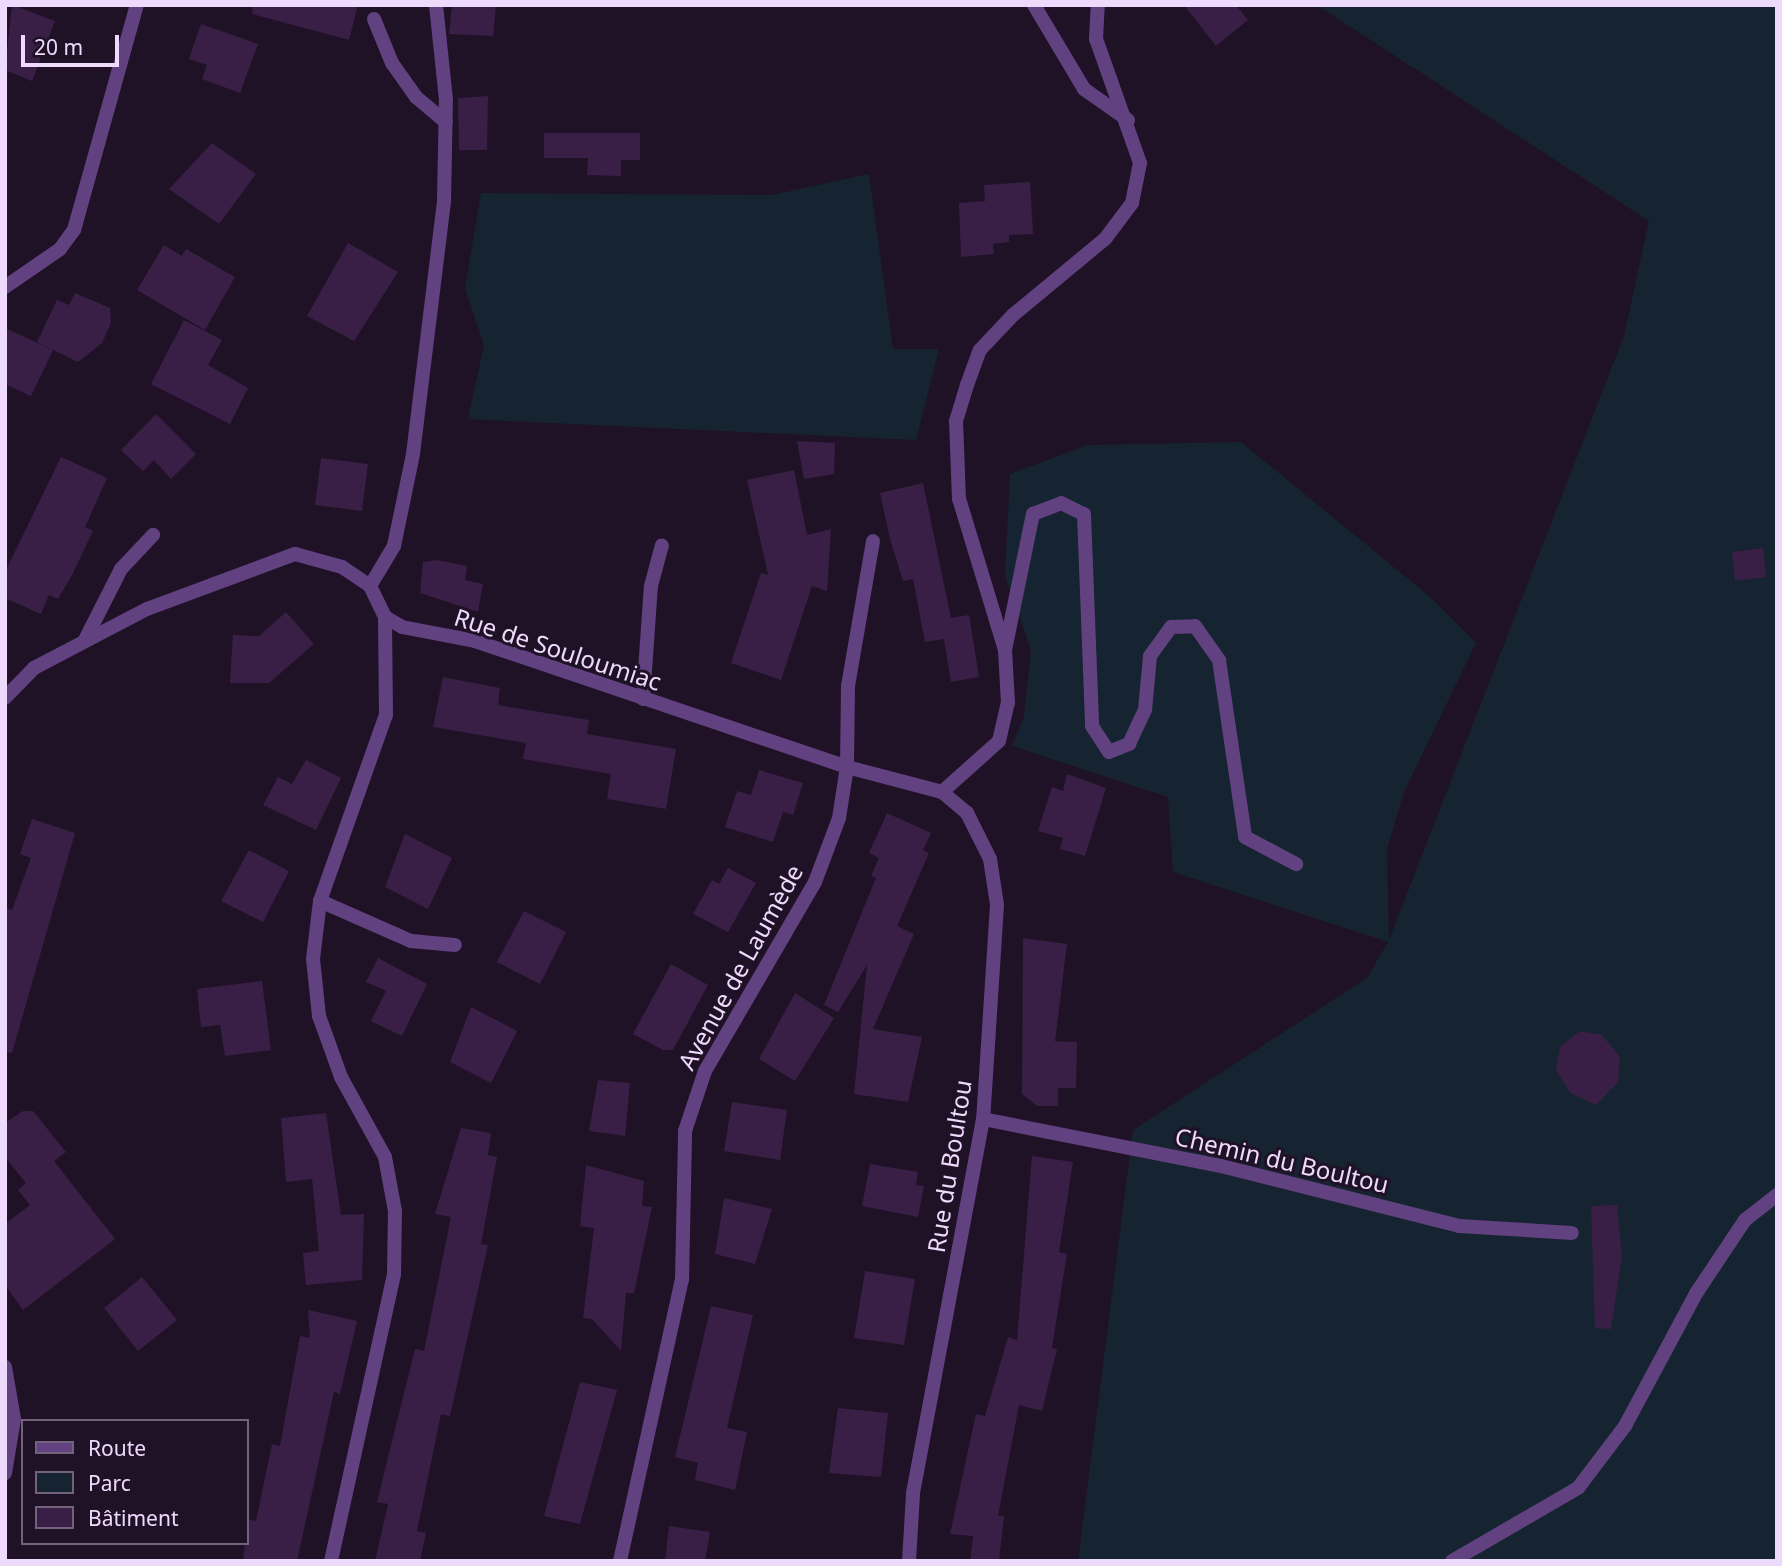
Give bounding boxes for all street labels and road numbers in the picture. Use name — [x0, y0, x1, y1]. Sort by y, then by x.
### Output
street label: Rue de Souloumiac — [451, 602, 665, 696]
street label: Avenue de Laumède — [672, 859, 808, 1075]
street label: Rue du Boultou — [921, 1078, 977, 1254]
street label: Chemin du Boultou — [1172, 1121, 1392, 1199]

